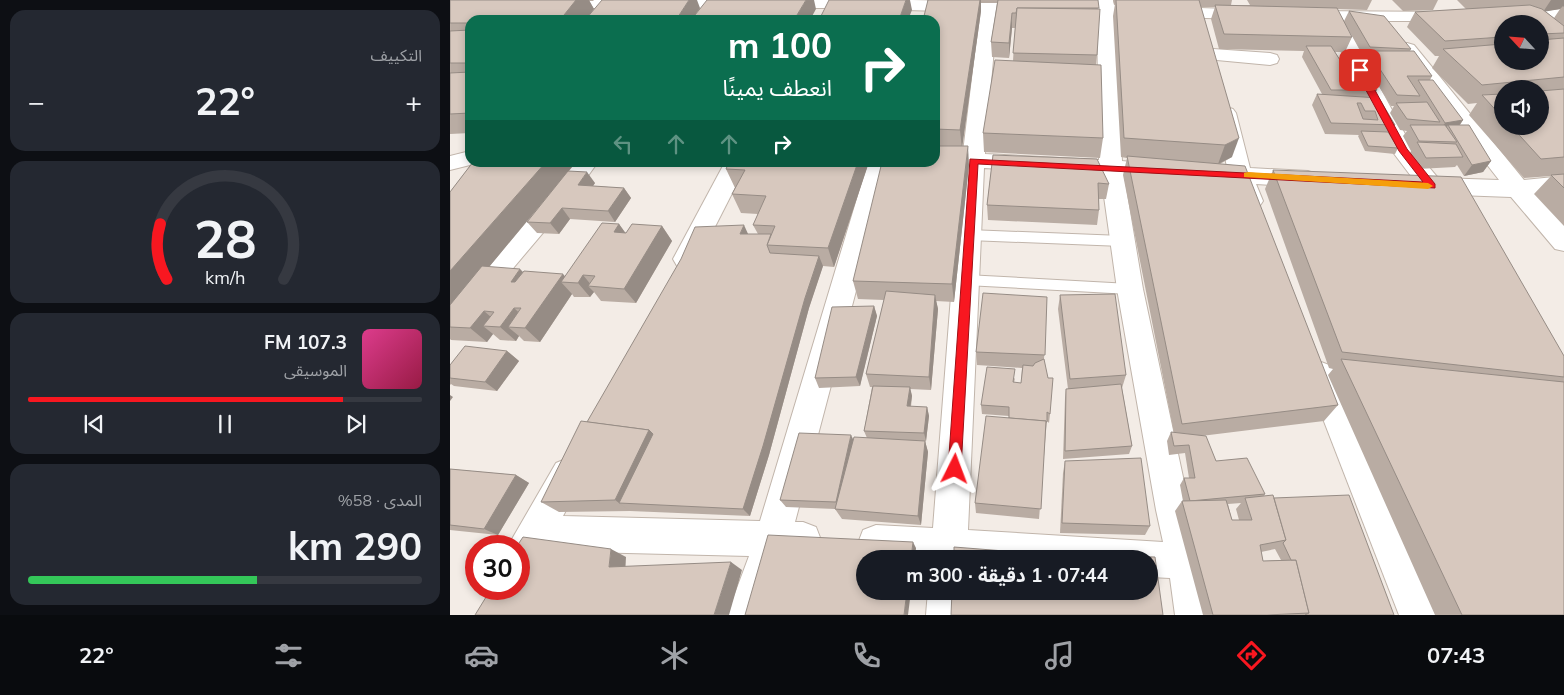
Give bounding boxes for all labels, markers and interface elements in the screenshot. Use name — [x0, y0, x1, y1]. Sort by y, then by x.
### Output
north arrow — [1494, 15, 1549, 70]
map controls — [1494, 15, 1549, 135]
text: 100 m — [728, 23, 832, 67]
icon: right — [850, 35, 915, 100]
text: التكييف — [370, 45, 422, 65]
pin — [1339, 49, 1381, 91]
icon: arrive — [1346, 56, 1374, 84]
text: انعطف يمينًا — [722, 74, 832, 102]
text: 22° — [195, 77, 255, 125]
button: sound — [1494, 80, 1549, 135]
text: − — [28, 84, 45, 119]
text: + — [405, 84, 422, 119]
icon: left — [609, 130, 637, 158]
icon: ahead — [662, 130, 690, 158]
icon: ahead — [715, 130, 743, 158]
icon: right — [768, 130, 796, 158]
text: 28 — [194, 206, 256, 271]
text: km/h — [205, 266, 245, 288]
text: 107.3 FM — [264, 330, 347, 354]
text: الموسيقى — [284, 360, 347, 380]
icon: previous — [80, 410, 108, 438]
icon: pause — [211, 410, 239, 438]
icon: next — [342, 410, 370, 438]
position arrow — [928, 442, 980, 494]
text: المدى · 58% — [338, 490, 422, 510]
text: 290 km — [288, 522, 422, 570]
speed limit sign: 30 — [465, 535, 530, 600]
text: 07:44 · 1 دقيقة · 300 m — [906, 563, 1108, 587]
icon: filters — [271, 638, 306, 673]
icon: car — [464, 638, 499, 673]
icon: climate — [657, 638, 692, 673]
icon: phone — [849, 638, 884, 673]
icon: music — [1042, 638, 1077, 673]
icon: directions — [1234, 638, 1269, 673]
text: 22° — [79, 641, 114, 669]
text: 07:43 — [1427, 641, 1485, 669]

